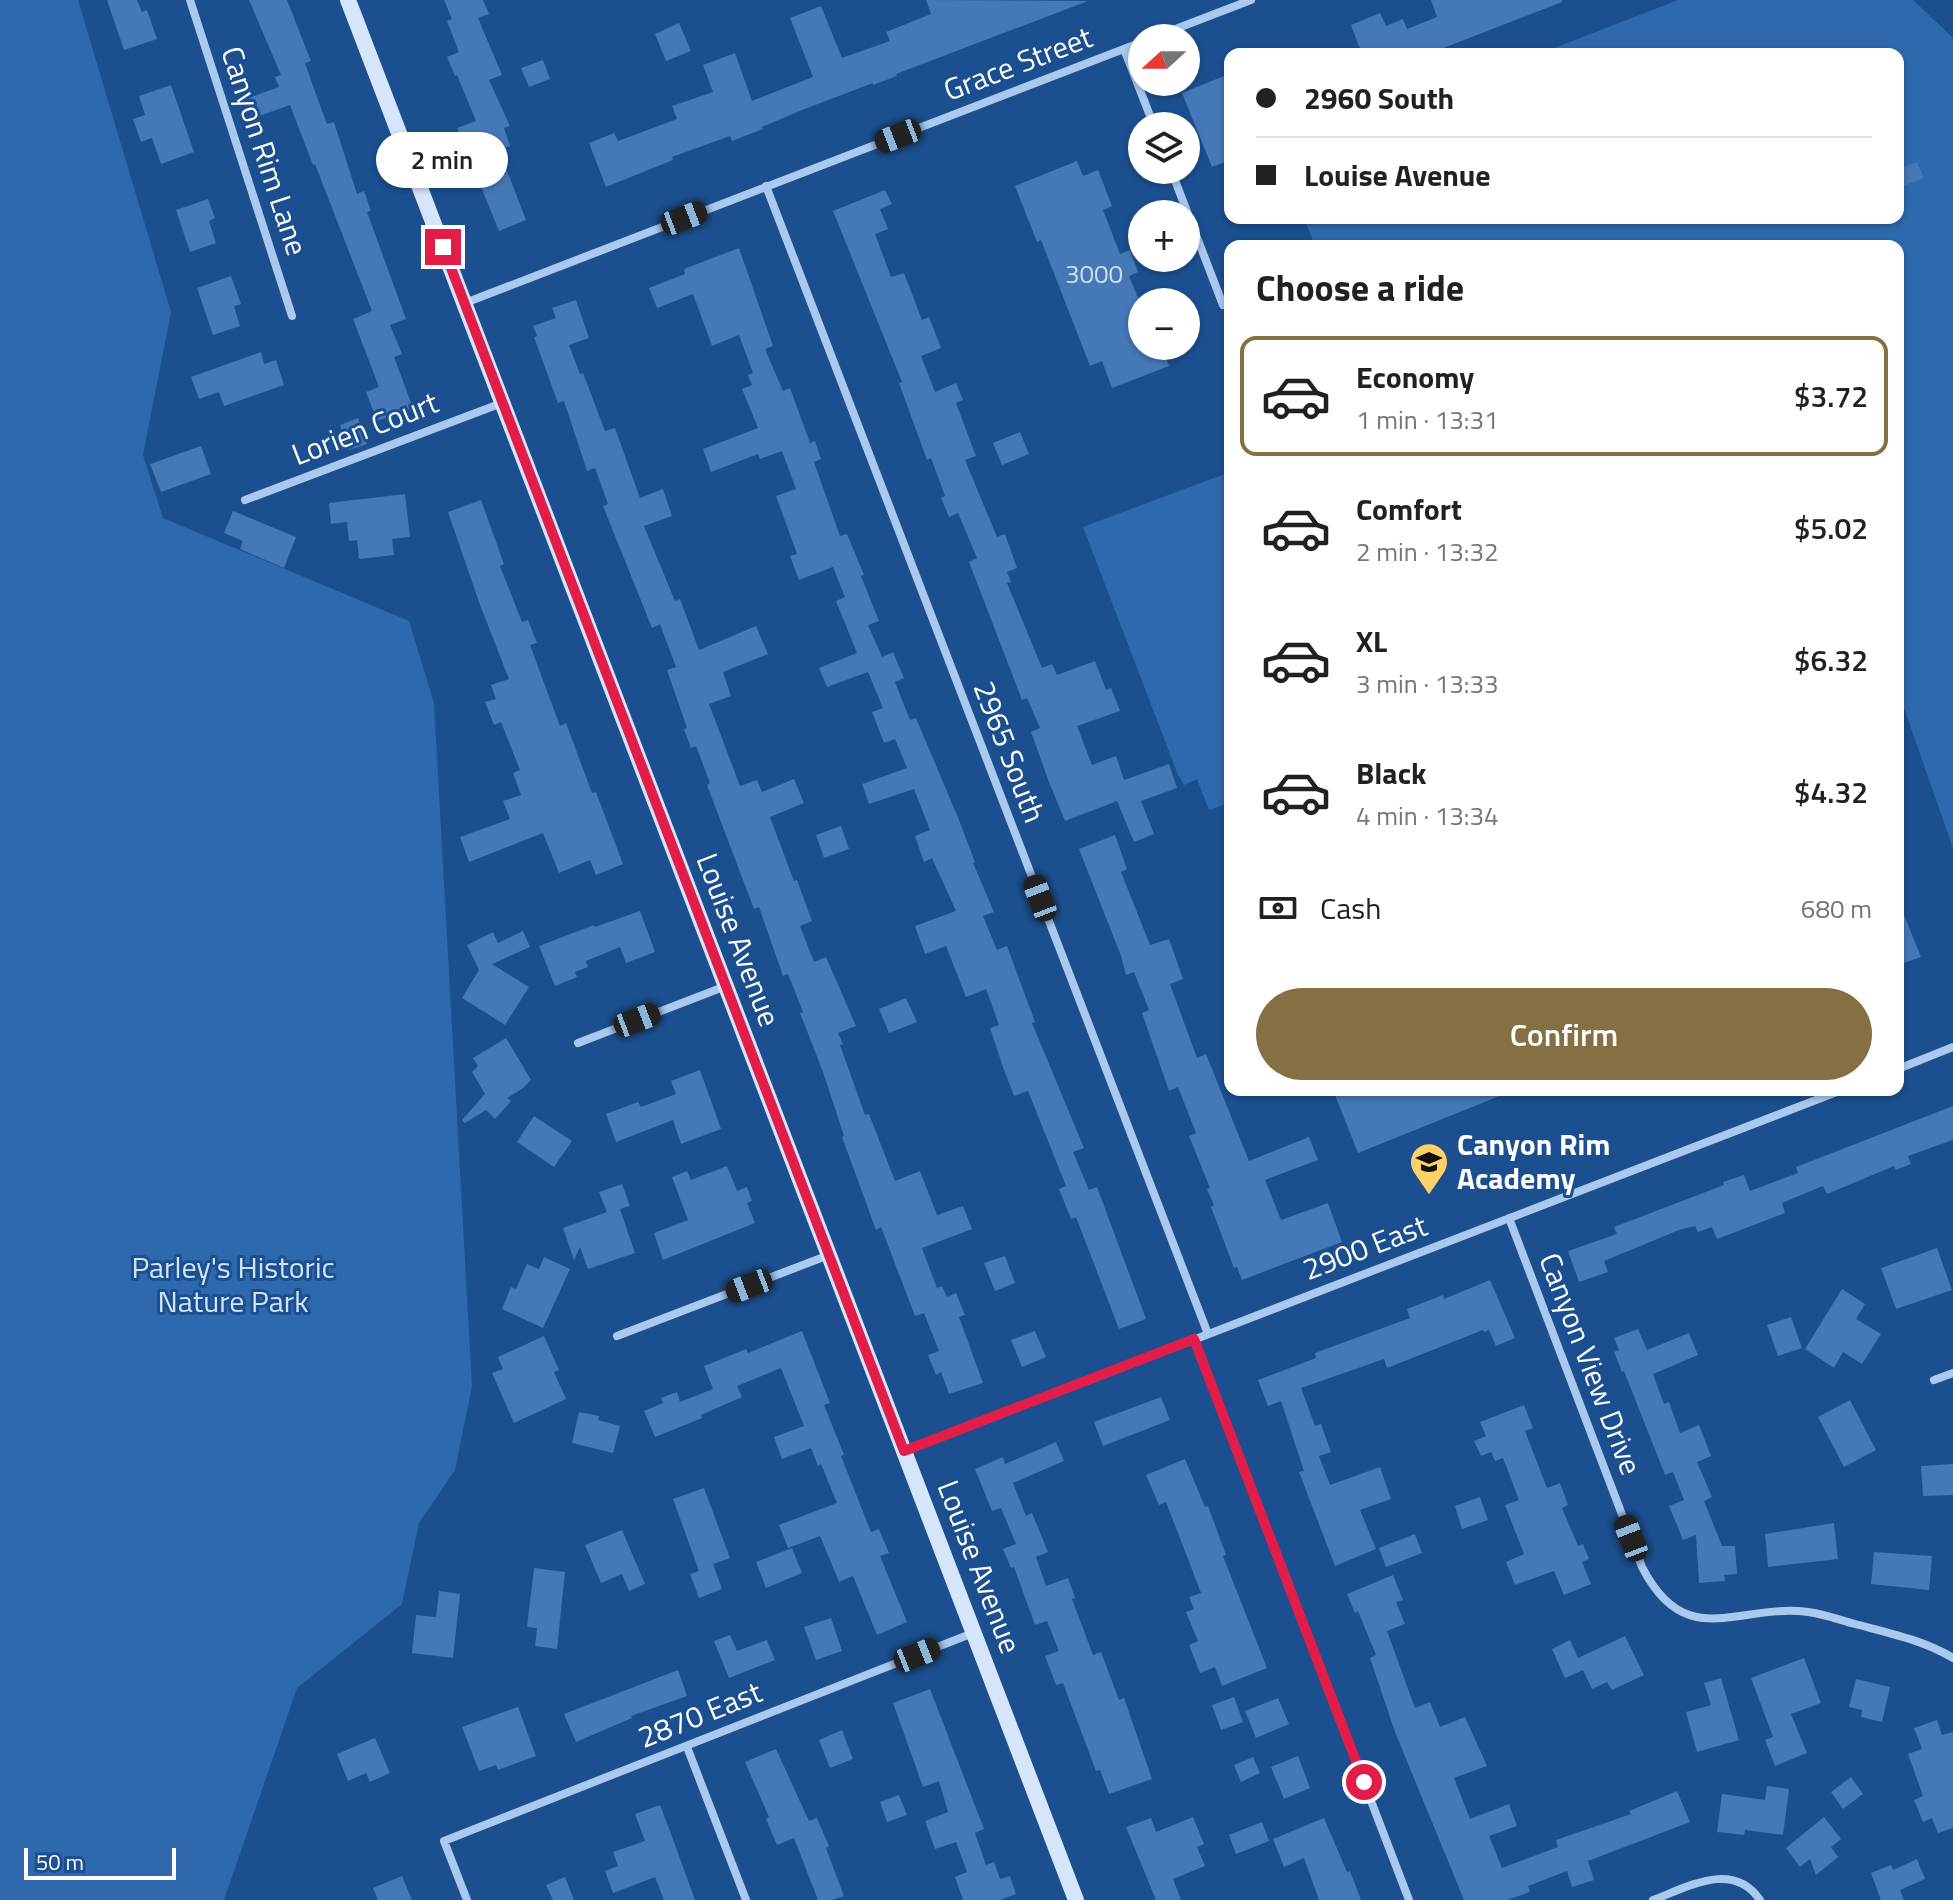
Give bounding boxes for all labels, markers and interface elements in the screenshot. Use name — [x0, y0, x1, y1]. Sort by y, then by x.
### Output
street label: Grace Street — [937, 13, 1099, 112]
north arrow — [1128, 24, 1200, 96]
map controls — [1128, 24, 1200, 360]
street label: Canyon Rim Lane — [209, 40, 320, 261]
text: 2960 South — [1304, 75, 1454, 121]
button: layers — [1128, 112, 1200, 184]
car — [871, 116, 925, 156]
callout: 2 min — [377, 131, 509, 187]
text: 2 min — [411, 140, 473, 179]
text: Louise Avenue — [1304, 152, 1491, 198]
car — [657, 198, 711, 238]
button: + — [1128, 200, 1200, 272]
route end — [425, 229, 461, 265]
house number: 3000 — [1065, 254, 1123, 293]
text: Choose a ride — [1256, 260, 1464, 315]
button: − — [1128, 288, 1200, 360]
text: Economy — [1356, 354, 1474, 400]
icon: car — [1260, 360, 1332, 432]
text: $3.72 — [1794, 373, 1868, 419]
street label: Lorien Court — [285, 379, 445, 477]
text: 1 min · 13:31 — [1356, 400, 1499, 439]
text: Comfort — [1356, 486, 1462, 532]
icon: car — [1260, 492, 1332, 564]
text: $5.02 — [1794, 505, 1868, 551]
text: 2 min · 13:32 — [1356, 532, 1499, 571]
text: XL — [1356, 618, 1387, 664]
icon: car — [1260, 624, 1332, 696]
text: $6.32 — [1794, 637, 1868, 683]
text: 3 min · 13:33 — [1356, 664, 1499, 703]
street label: 2965 South — [962, 674, 1058, 829]
text: Black — [1356, 750, 1427, 796]
icon: car — [1260, 756, 1332, 828]
text: $4.32 — [1794, 769, 1868, 815]
text: 4 min · 13:34 — [1356, 796, 1499, 835]
street label: Louise Avenue — [685, 846, 793, 1033]
car — [1020, 871, 1060, 925]
text: Cash — [1320, 885, 1381, 931]
icon: cash — [1256, 886, 1300, 930]
text: 680 m — [1801, 889, 1872, 928]
button: Confirm — [1256, 988, 1872, 1080]
car — [610, 1000, 664, 1040]
place label: Canyon Rim Academy — [1457, 1121, 1610, 1201]
school or university icon: Canyon Rim Academy — [1408, 1141, 1450, 1196]
street label: 2900 East — [1296, 1202, 1434, 1292]
park label: Parley's Historic Nature Park — [131, 1244, 335, 1324]
street label: Canyon View Drive — [1528, 1246, 1654, 1481]
car — [722, 1266, 776, 1306]
street label: Louise Avenue — [926, 1473, 1034, 1660]
car — [1611, 1511, 1651, 1565]
car — [890, 1635, 944, 1675]
street label: 2870 East — [631, 1668, 769, 1760]
route start — [1346, 1764, 1382, 1800]
scale bar — [24, 1844, 176, 1880]
text: 50 m — [36, 1845, 84, 1879]

